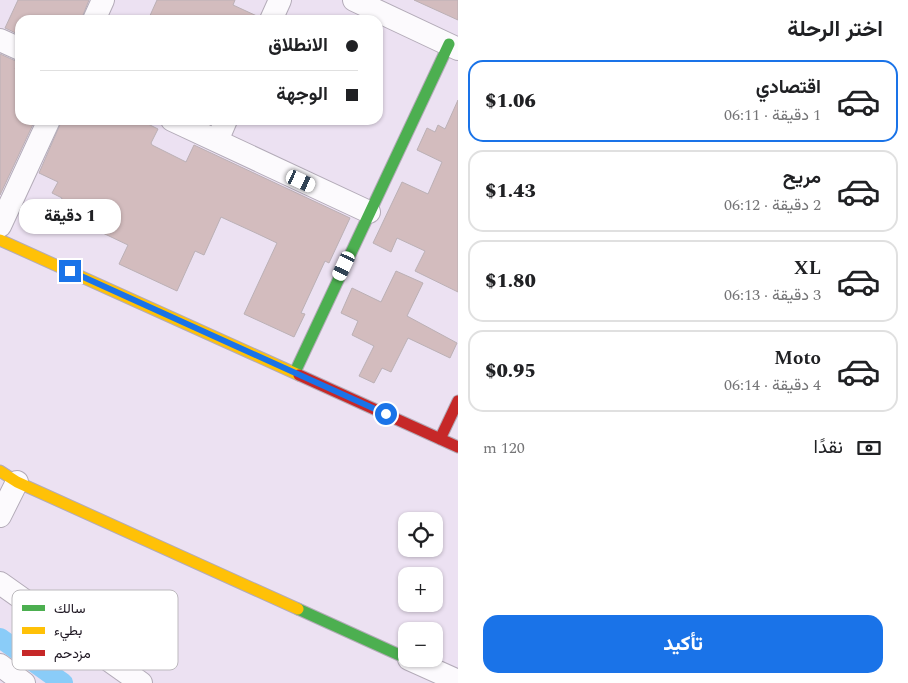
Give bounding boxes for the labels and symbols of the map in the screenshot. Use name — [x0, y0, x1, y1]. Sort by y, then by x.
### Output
car — [284, 168, 317, 194]
callout: 1 دقيقة — [19, 198, 121, 234]
car — [330, 249, 357, 283]
route end — [59, 260, 81, 282]
route start — [375, 403, 397, 425]
legend — [12, 590, 178, 670]
text: سالك — [54, 598, 85, 619]
text: بطيء — [54, 620, 82, 642]
text: مزدحم — [54, 643, 91, 664]

